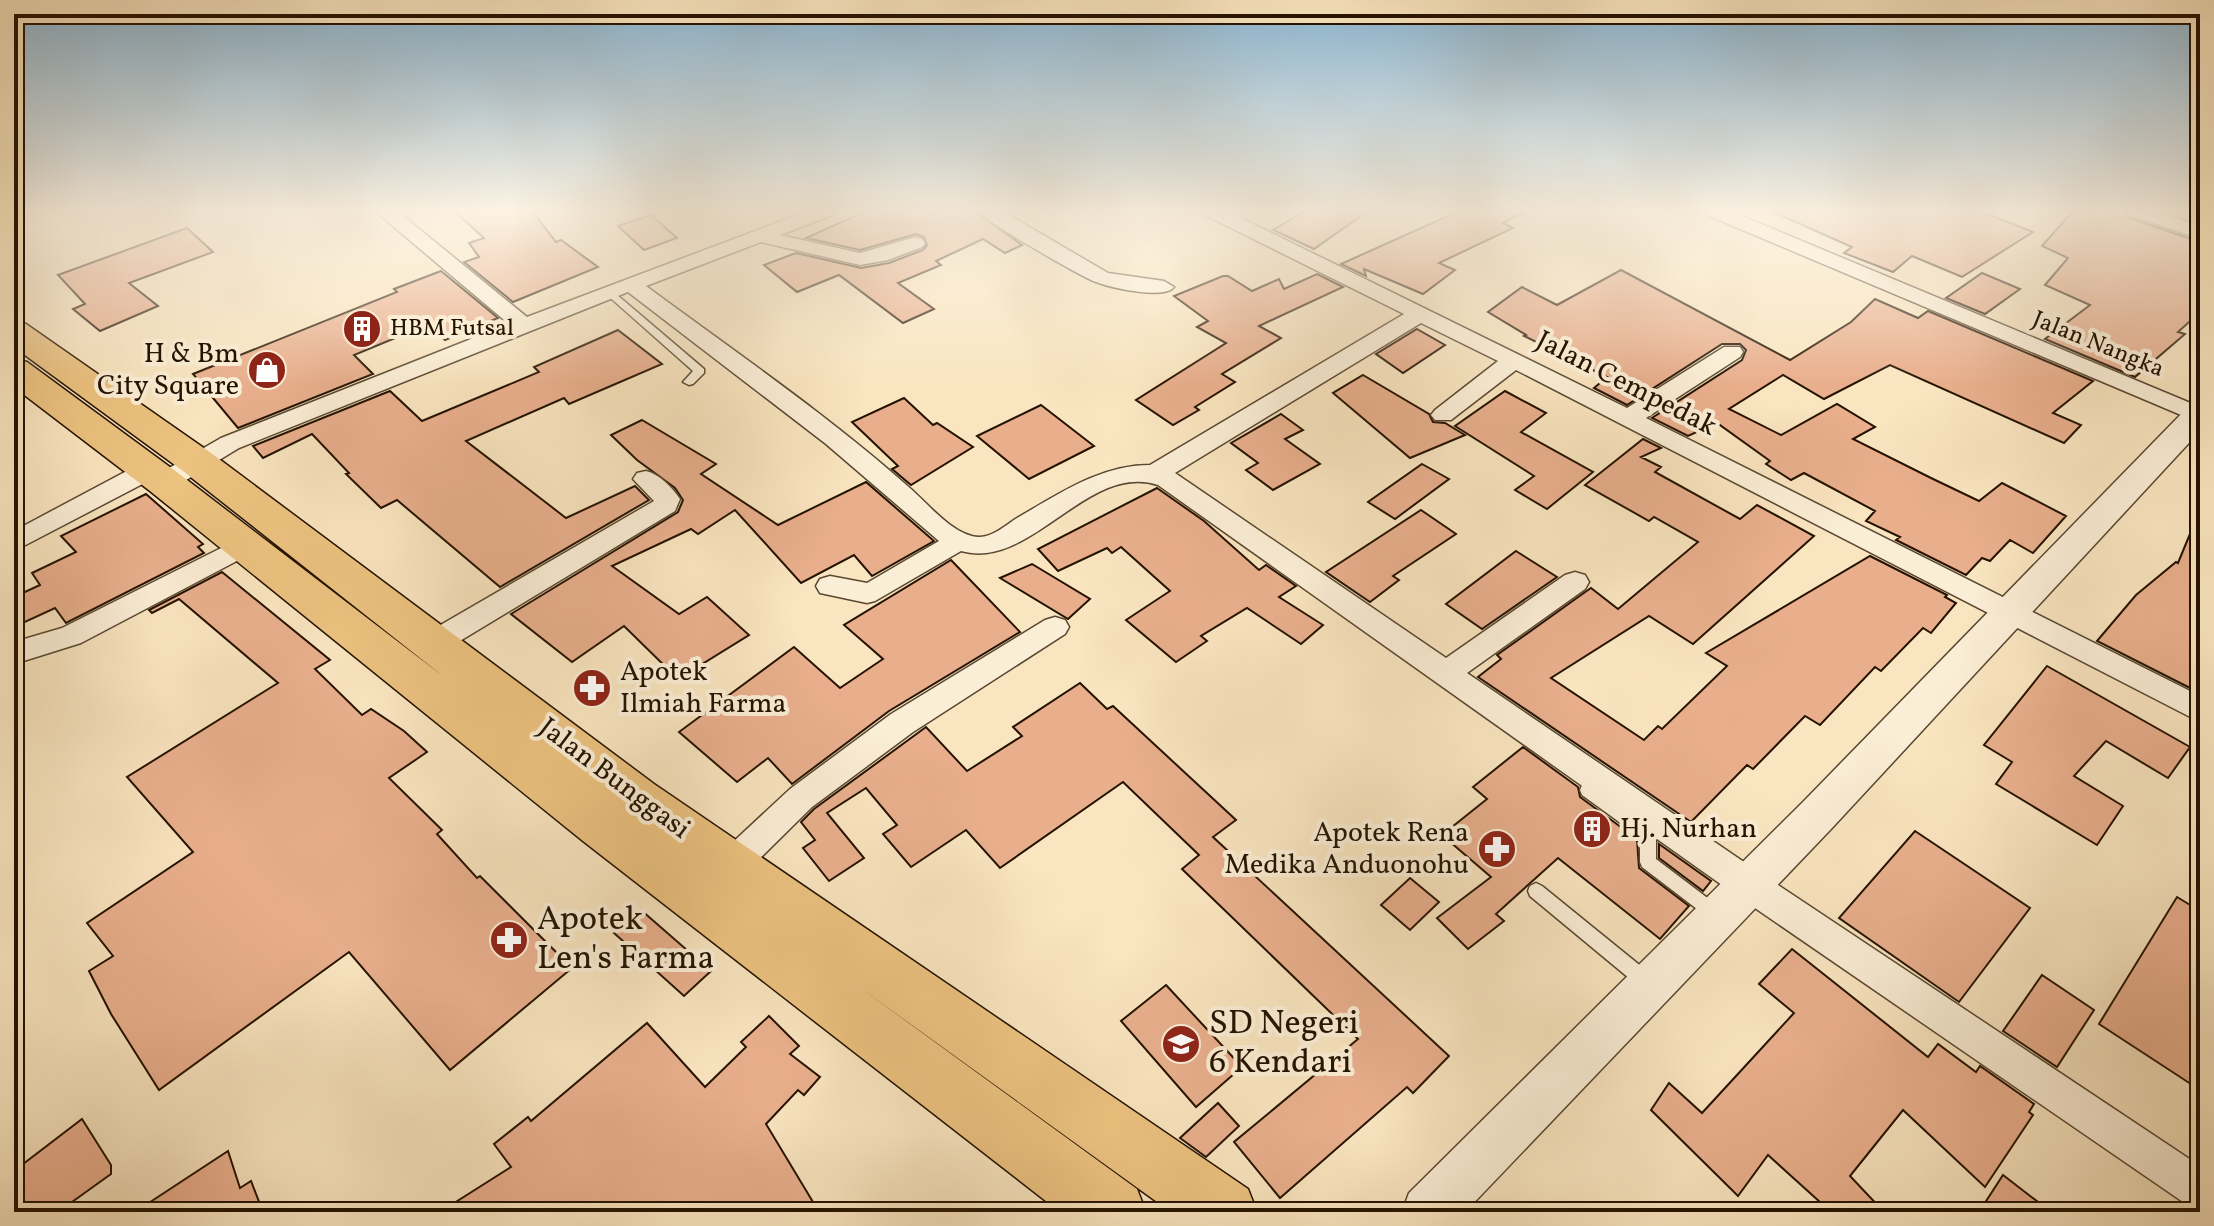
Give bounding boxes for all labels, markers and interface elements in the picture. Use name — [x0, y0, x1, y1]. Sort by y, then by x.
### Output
street label: Jalan Nangka — [2027, 303, 2169, 387]
building icon: HBM Futsal — [341, 308, 383, 350]
place label: HBM Futsal — [390, 312, 514, 346]
street label: Jalan Cempedak — [1529, 322, 1723, 446]
place label: H & Bm City Square — [97, 335, 239, 406]
shop icon: H & Bm City Square — [246, 349, 288, 391]
place label: Apotek Ilmiah Farma — [620, 653, 786, 724]
pharmacy icon: Apotek Ilmiah Farma — [571, 667, 613, 709]
street label: Jalan Bunggasi — [530, 709, 698, 849]
building icon: Hj. Nurhan — [1571, 808, 1613, 850]
place label: Hj. Nurhan — [1620, 810, 1757, 849]
place label: Apotek Rena Medika Anduonohu — [1224, 814, 1469, 885]
pharmacy icon: Apotek Rena Medika Anduonohu — [1476, 828, 1518, 870]
place label: Apotek Len's Farma — [537, 897, 714, 983]
pharmacy icon: Apotek Len's Farma — [488, 919, 530, 961]
place label: SD Negeri 6 Kendari — [1209, 1001, 1359, 1087]
school or university icon: SD Negeri 6 Kendari — [1160, 1023, 1202, 1065]

